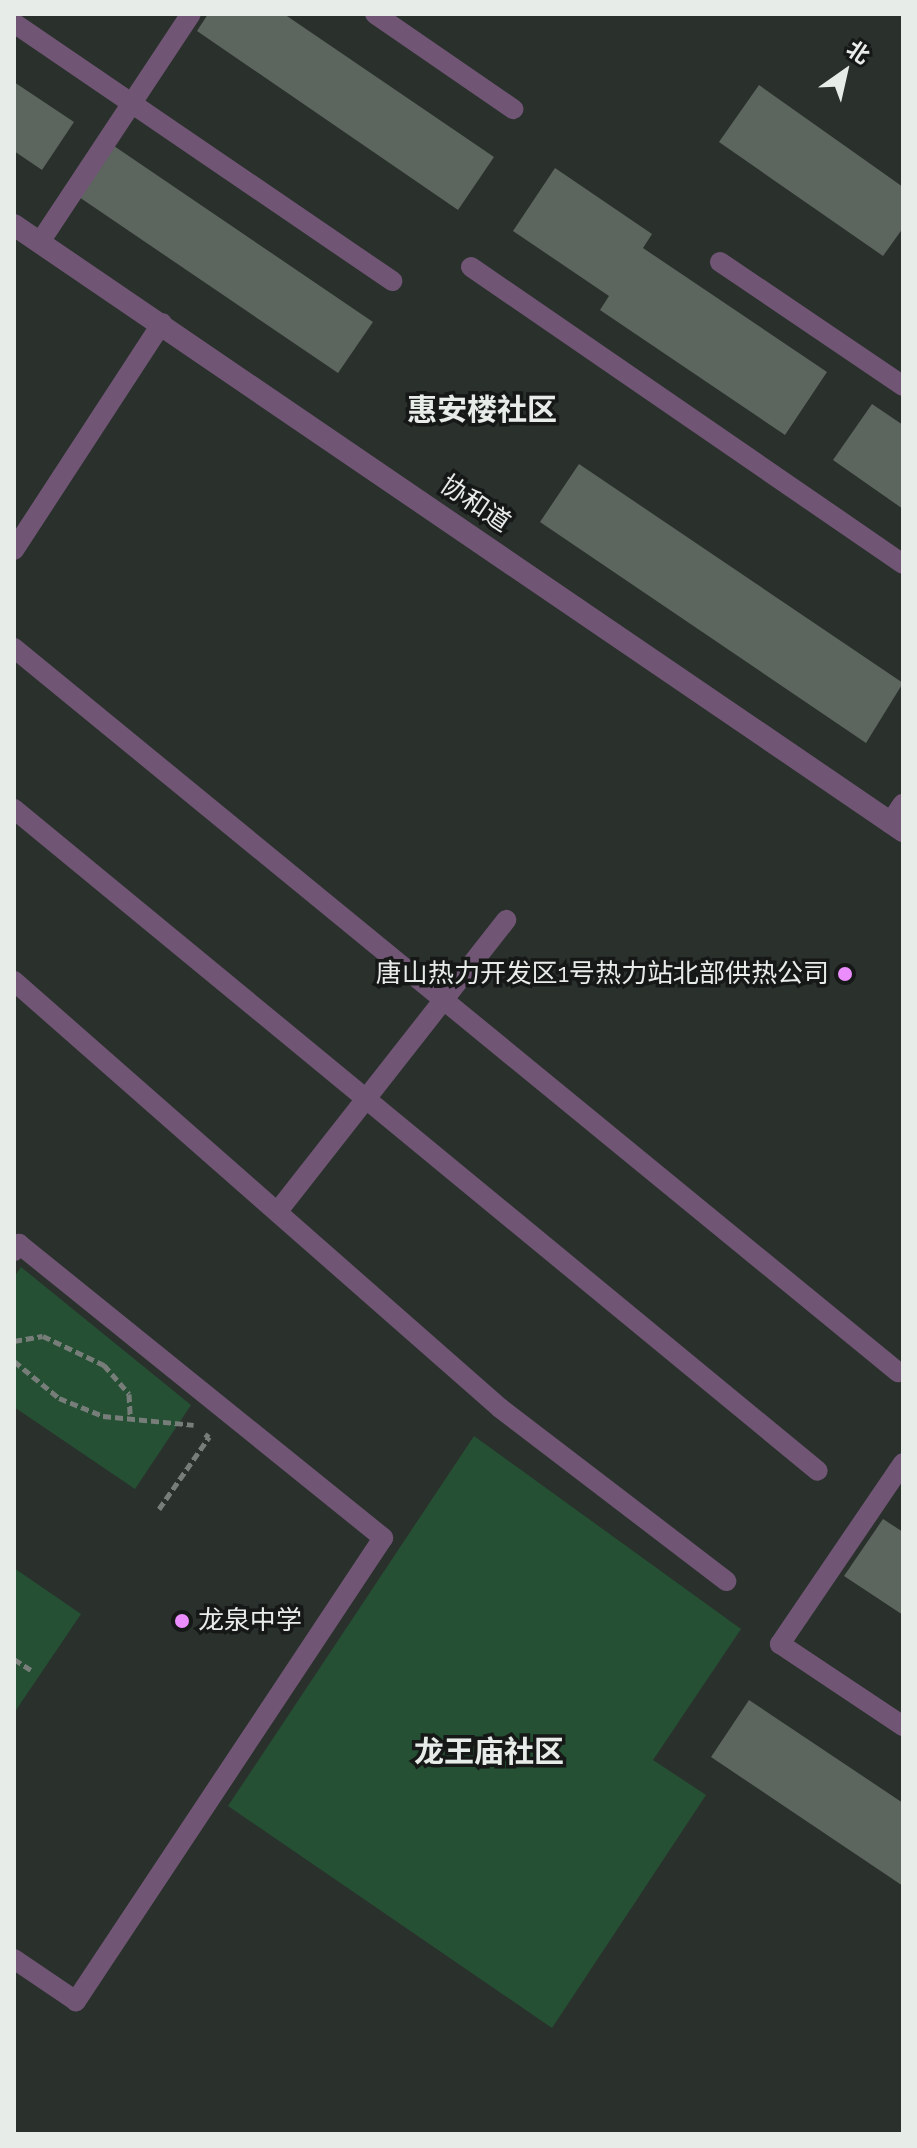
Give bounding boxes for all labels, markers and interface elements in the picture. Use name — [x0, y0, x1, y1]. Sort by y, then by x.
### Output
north arrow — [805, 32, 885, 112]
text: 北 — [842, 35, 875, 69]
district label: 惠安楼社区 — [407, 392, 557, 428]
street label: 协和道 — [434, 469, 516, 539]
place label: 唐山热力开发区1号热力站北部供热公司 — [376, 958, 829, 990]
marker: 唐山热力开发区1号热力站北部供热公司 — [836, 965, 854, 983]
place label: 龙泉中学 — [198, 1605, 302, 1637]
marker: 龙泉中学 — [173, 1612, 191, 1630]
district label: 龙王庙社区 — [414, 1734, 564, 1770]

